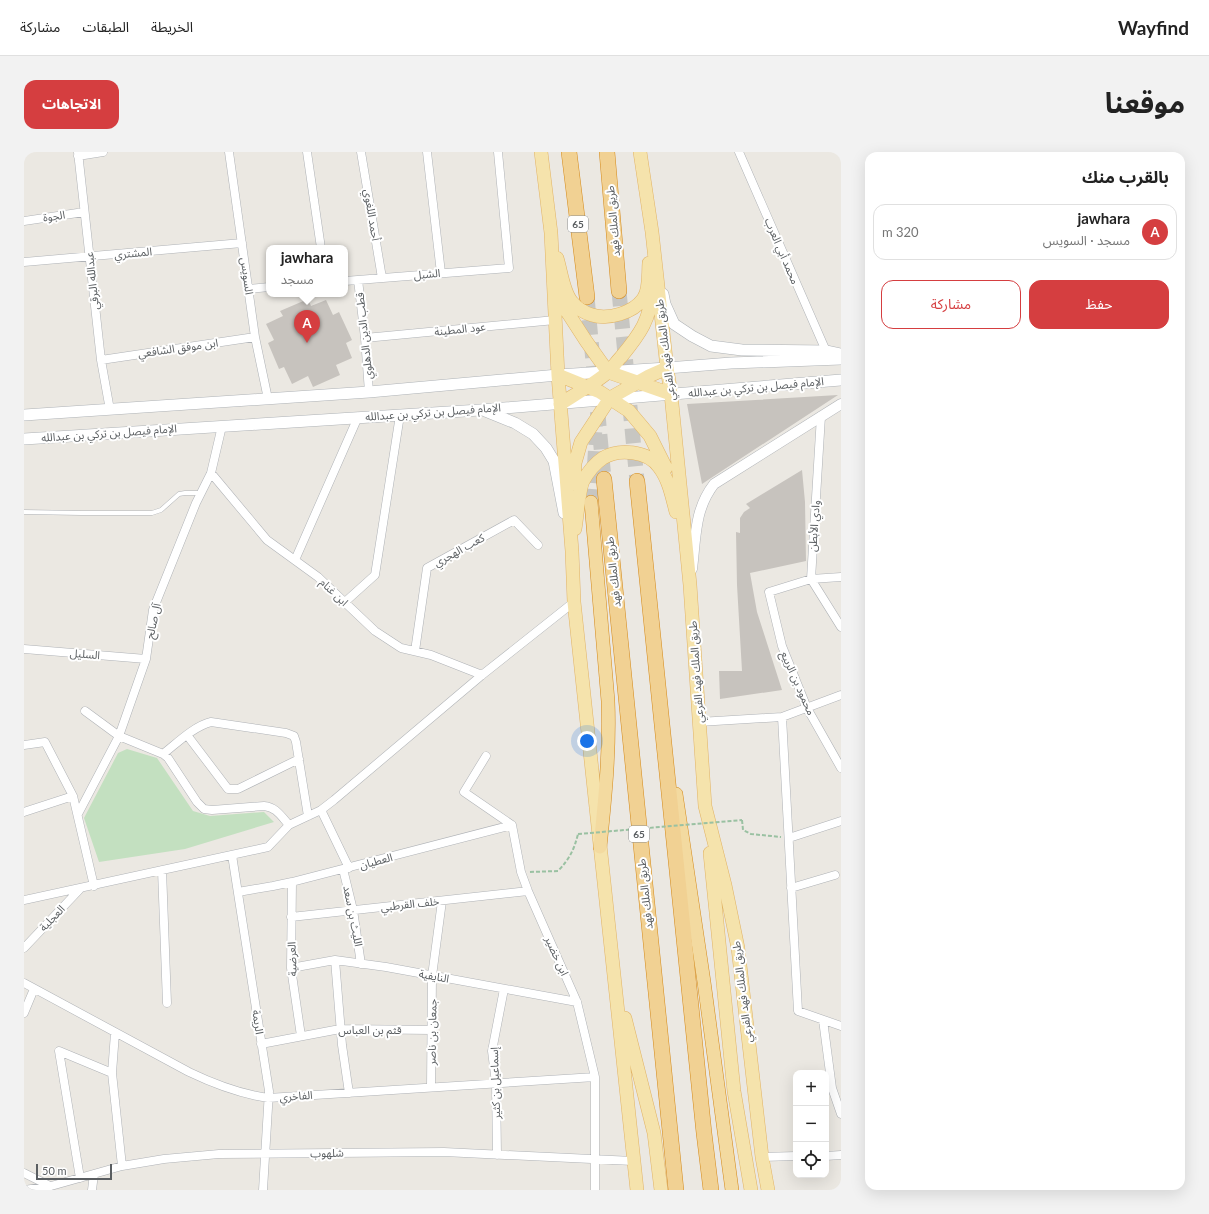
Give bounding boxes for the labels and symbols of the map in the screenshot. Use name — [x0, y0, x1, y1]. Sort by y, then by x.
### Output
street label: طريق الملك فهد — [603, 185, 623, 257]
street label: أحمد اللغوي — [358, 188, 383, 242]
street label: الجوة — [42, 208, 66, 224]
road number: 65 — [568, 216, 588, 232]
street label: محمد أبي العرب — [759, 216, 802, 287]
street label: المشتري — [113, 244, 153, 264]
street label: عبدالله البرقي — [82, 251, 105, 311]
street label: السويس — [237, 257, 257, 295]
street label: الشبل — [413, 266, 441, 282]
street label: قطب الدين الدهلوي — [352, 291, 378, 380]
street label: طريق الملك فهد الفرعي — [652, 298, 681, 402]
pin: A — [294, 310, 320, 343]
street label: عود المطينة — [434, 319, 487, 339]
street label: ابن موفق الشافعي — [137, 335, 219, 363]
street label: الإمام فيصل بن تركي بن عبدالله — [688, 374, 825, 402]
street label: الإمام فيصل بن تركي بن عبدالله — [365, 400, 501, 426]
street label: الإمام فيصل بن تركي بن عبدالله — [41, 421, 177, 447]
street label: وادي الأبطن — [805, 500, 825, 552]
street label: كعب الهجري — [431, 530, 488, 572]
street label: طريق الملك فهد — [602, 536, 624, 608]
street label: ابن غنام — [316, 575, 351, 610]
street label: آل صالح — [142, 601, 165, 640]
street label: طريق الملك فهد الفرعي — [685, 620, 709, 724]
street label: السليل — [69, 646, 101, 662]
street label: محمود بن الربيع — [777, 649, 818, 718]
your location — [577, 731, 597, 751]
road number: 65 — [629, 826, 649, 842]
street label: العطيان — [358, 850, 394, 872]
street label: طريق الملك فهد — [634, 858, 656, 930]
street label: الليث بن سعد — [340, 884, 366, 948]
street label: خلف القرطبي — [380, 894, 441, 917]
street label: العجلية — [36, 902, 68, 934]
street label: ابن خضير — [542, 933, 572, 978]
street label: طريق الملك فهد الفرعي — [729, 940, 758, 1044]
street label: العرضية — [284, 941, 300, 977]
street label: النايفية — [418, 966, 450, 986]
street label: جمعان بن ناصر — [424, 998, 440, 1066]
street label: الريمة — [249, 1009, 267, 1035]
street label: قثم بن العباس — [338, 1023, 402, 1039]
street label: إسماعيل بن كثير — [487, 1046, 504, 1120]
street label: الفاخري — [279, 1088, 313, 1107]
street label: شلهوب — [310, 1146, 344, 1161]
scale bar — [36, 1162, 112, 1181]

